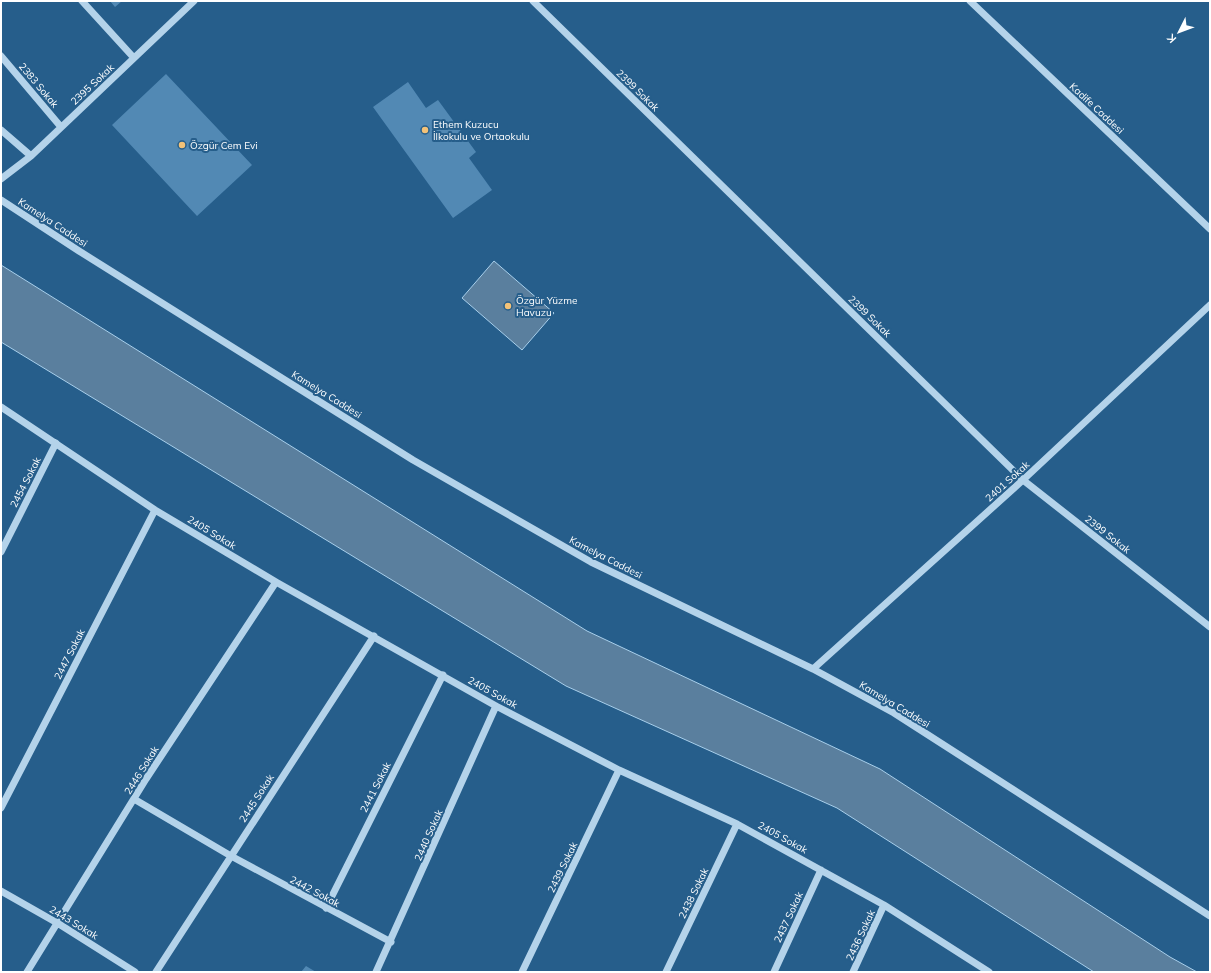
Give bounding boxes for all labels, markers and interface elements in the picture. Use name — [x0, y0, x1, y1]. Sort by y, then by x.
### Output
north arrow — [1159, 12, 1199, 52]
text: K — [1163, 31, 1179, 46]
street label: 2383 Sokak — [16, 60, 62, 111]
street label: 2395 Sokak — [68, 60, 117, 108]
street label: 2399 Sokak — [613, 67, 662, 115]
street label: Kadife Caddesi — [1067, 80, 1126, 137]
place label: Ethem Kuzucu İlkokulu ve Ortaokulu — [433, 118, 530, 143]
marker: Ethem Kuzucu İlkokulu ve Ortaokulu — [420, 125, 430, 135]
place label: Özgür Cem Evi — [190, 139, 258, 152]
marker: Özgür Cem Evi — [177, 140, 187, 150]
street label: Kamelya Caddesi — [16, 195, 90, 250]
street label: 2399 Sokak — [845, 293, 894, 341]
place label: Özgür Yüzme Havuzu — [516, 294, 577, 319]
marker: Özgür Yüzme Havuzu — [503, 301, 513, 311]
street label: Kamelya Caddesi — [289, 368, 364, 421]
street label: 2454 Sokak — [7, 454, 44, 510]
street label: 2401 Sokak — [983, 458, 1033, 505]
street label: 2399 Sokak — [1082, 512, 1134, 557]
street label: 2405 Sokak — [185, 513, 239, 553]
street label: Kamelya Caddesi — [567, 533, 644, 581]
street label: 2447 Sokak — [51, 626, 88, 682]
street label: 2405 Sokak — [466, 673, 521, 712]
street label: Kamelya Caddesi — [857, 678, 932, 731]
street label: 2446 Sokak — [121, 743, 162, 797]
street label: 2441 Sokak — [357, 759, 394, 815]
street label: 2445 Sokak — [236, 771, 277, 825]
street label: 2440 Sokak — [411, 807, 446, 863]
street label: 2405 Sokak — [756, 818, 811, 857]
street label: 2439 Sokak — [545, 839, 581, 895]
street label: 2438 Sokak — [676, 865, 712, 921]
street label: 2442 Sokak — [288, 873, 343, 910]
street label: 2437 Sokak — [771, 889, 806, 945]
street label: 2443 Sokak — [47, 903, 101, 943]
street label: 2436 Sokak — [843, 907, 878, 963]

